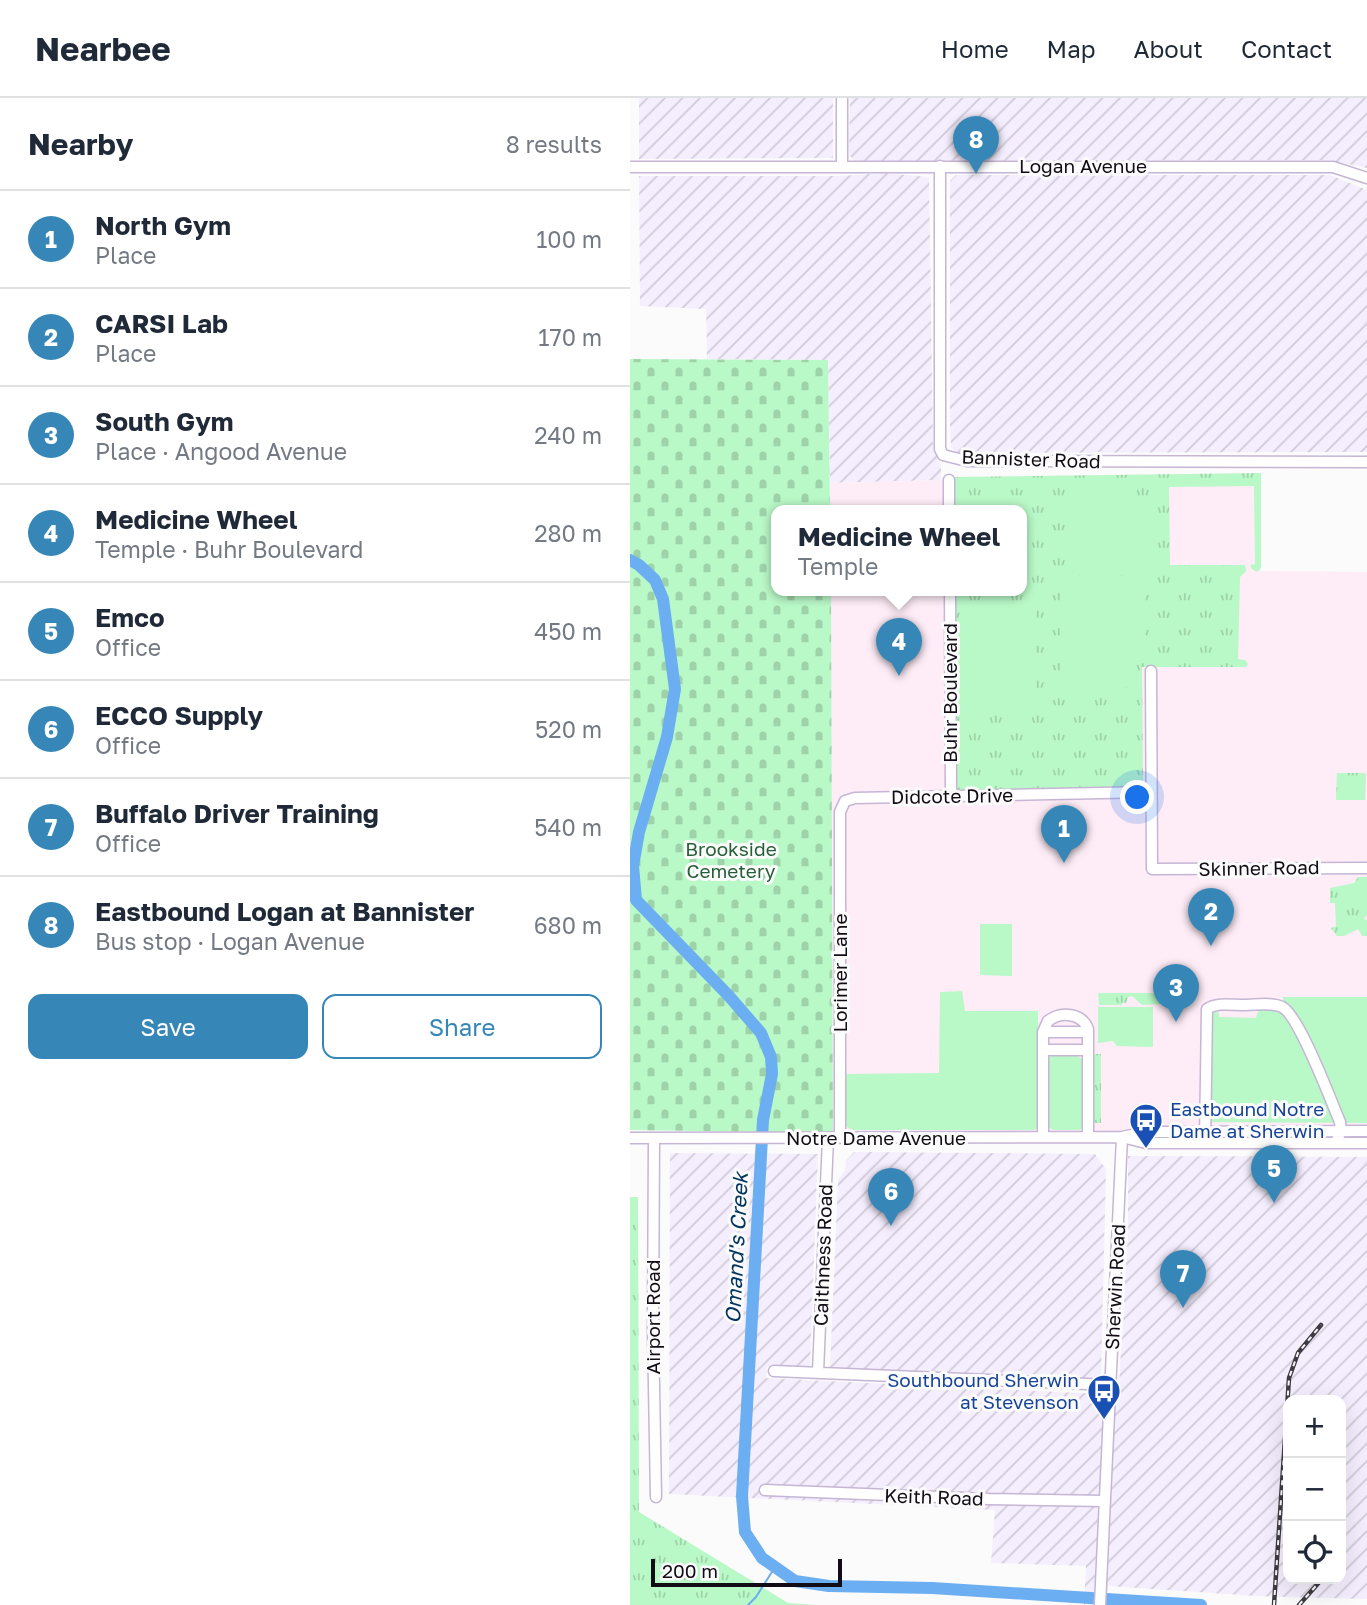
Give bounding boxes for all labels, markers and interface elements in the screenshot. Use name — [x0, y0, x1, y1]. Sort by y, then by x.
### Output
text: Nearbee — [35, 29, 171, 68]
text: Home — [941, 34, 1009, 63]
text: Map — [1047, 34, 1096, 63]
text: About — [1134, 34, 1203, 63]
text: Contact — [1241, 34, 1332, 63]
pin: 8 — [953, 116, 999, 174]
text: Nearby — [28, 126, 133, 162]
text: 8 results — [506, 130, 602, 158]
street label: Logan Avenue — [1019, 154, 1147, 177]
text: North Gym — [95, 210, 231, 241]
text: 1 — [45, 225, 57, 253]
text: 100 m — [536, 225, 602, 253]
text: Place — [95, 241, 156, 269]
text: CARSI Lab — [95, 308, 228, 339]
text: 2 — [44, 323, 58, 351]
text: 170 m — [538, 323, 602, 351]
text: Place — [95, 339, 156, 367]
text: South Gym — [95, 406, 234, 437]
text: 3 — [44, 421, 58, 449]
text: 240 m — [534, 421, 602, 449]
text: Place · Angood Avenue — [95, 437, 347, 465]
street label: Bannister Road — [961, 445, 1101, 472]
text: Medicine Wheel — [95, 504, 297, 535]
popup — [771, 505, 1027, 596]
text: 4 — [44, 519, 58, 547]
text: 280 m — [534, 519, 602, 547]
text: Medicine Wheel — [798, 521, 1000, 552]
text: Temple · Buhr Boulevard — [95, 535, 363, 563]
text: Temple — [798, 552, 878, 580]
text: Emco — [95, 602, 165, 633]
text: 5 — [44, 617, 58, 645]
text: 450 m — [534, 617, 602, 645]
pin: 4 — [876, 618, 922, 676]
street label: Buhr Boulevard — [938, 623, 961, 763]
text: Office — [95, 633, 161, 661]
text: ECCO Supply — [95, 700, 263, 731]
text: 6 — [44, 715, 58, 743]
text: 520 m — [535, 715, 602, 743]
text: Office — [95, 731, 161, 759]
your location — [1120, 780, 1154, 814]
street label: Didcote Drive — [891, 783, 1013, 808]
text: Buffalo Driver Training — [95, 798, 379, 829]
pin: 1 — [1041, 805, 1087, 863]
text: 7 — [45, 813, 57, 841]
text: 540 m — [534, 813, 602, 841]
text: Office — [95, 829, 161, 857]
park label: Brookside Cemetery — [685, 837, 777, 882]
street label: Skinner Road — [1198, 855, 1320, 880]
pin: 2 — [1188, 888, 1234, 946]
text: Eastbound Logan at Bannister — [95, 896, 474, 927]
text: 8 — [44, 911, 58, 939]
text: 680 m — [534, 911, 602, 939]
street label: Lorimer Lane — [828, 914, 851, 1033]
text: Bus stop · Logan Avenue — [95, 927, 365, 955]
pin: 3 — [1153, 964, 1199, 1022]
button: Save — [28, 994, 308, 1059]
button: Share — [322, 994, 602, 1059]
place label: Eastbound Notre Dame at Sherwin — [1170, 1097, 1324, 1142]
bus stop icon: Eastbound Notre Dame at Sherwin — [1127, 1101, 1165, 1150]
street label: Notre Dame Avenue — [786, 1126, 966, 1149]
pin: 5 — [1251, 1145, 1297, 1203]
pin: 6 — [868, 1168, 914, 1226]
water label: Omand's Creek — [719, 1170, 753, 1324]
street label: Caithness Road — [809, 1184, 836, 1326]
street label: Sherwin Road — [1100, 1223, 1129, 1351]
pin: 7 — [1160, 1250, 1206, 1308]
street label: Airport Road — [641, 1259, 664, 1375]
place label: Southbound Sherwin at Stevenson — [887, 1368, 1079, 1413]
bus stop icon: Southbound Sherwin at Stevenson — [1085, 1372, 1123, 1421]
map controls — [1283, 1395, 1346, 1584]
button: + — [1283, 1395, 1346, 1458]
button: − — [1283, 1458, 1346, 1521]
street label: Keith Road — [884, 1483, 984, 1510]
button: locate — [1283, 1521, 1346, 1584]
scale bar — [651, 1556, 842, 1588]
text: 200 m — [662, 1559, 718, 1582]

